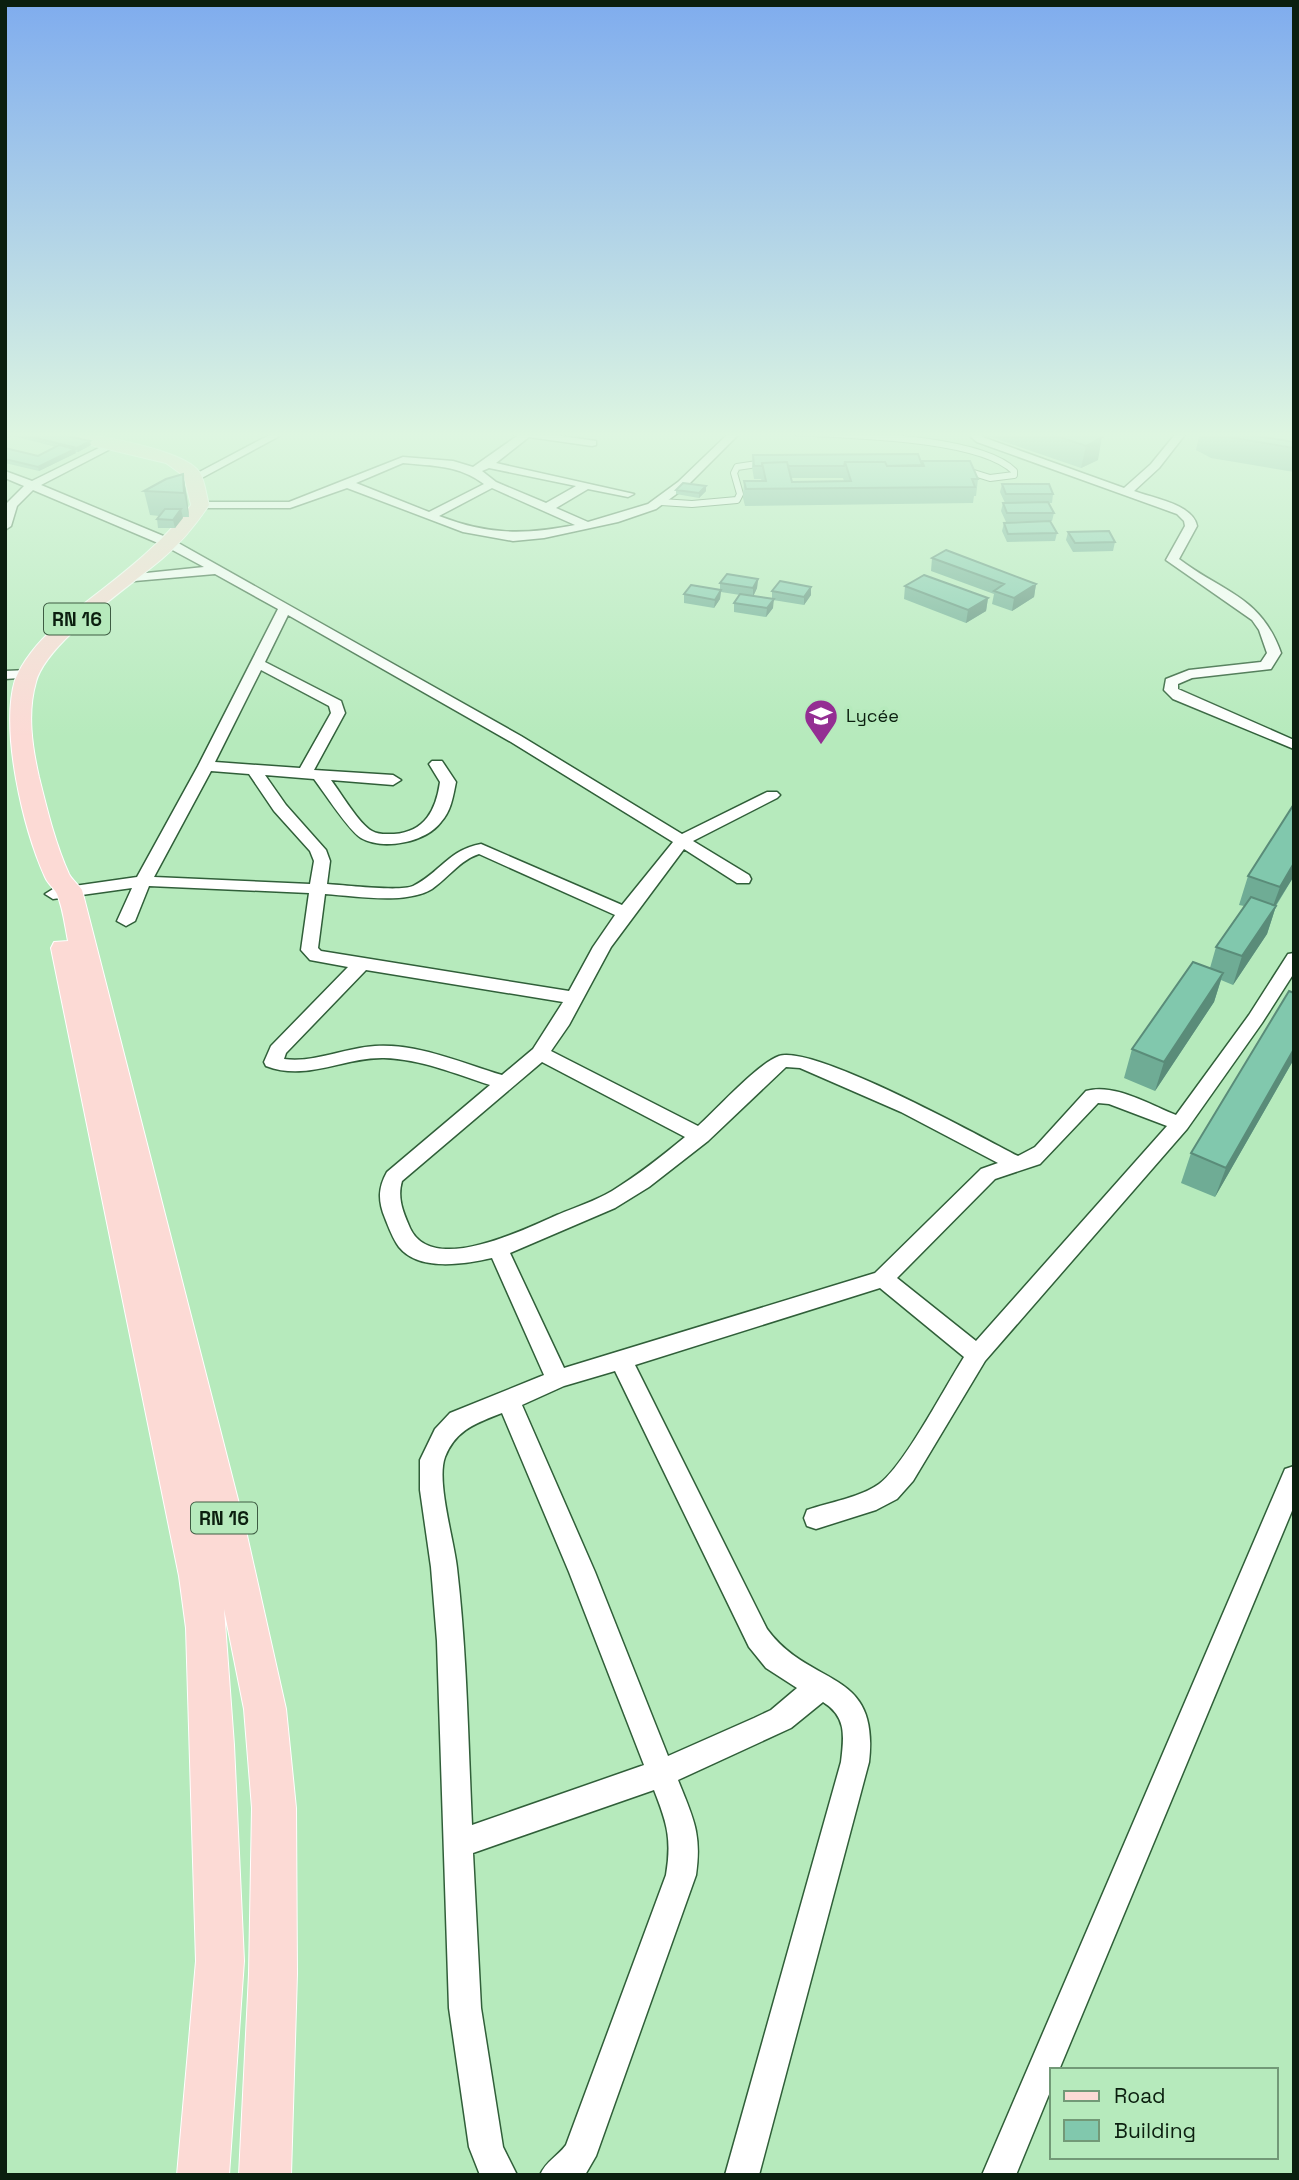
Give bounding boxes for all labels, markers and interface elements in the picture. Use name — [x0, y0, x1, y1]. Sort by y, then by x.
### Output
road number: RN 16 — [44, 604, 110, 634]
school or university icon: Lycée — [802, 697, 840, 746]
place label: Lycée — [846, 704, 899, 727]
road number: RN 16 — [191, 1502, 257, 1534]
legend — [1050, 2068, 1278, 2159]
text: Road — [1114, 2082, 1166, 2109]
text: Building — [1114, 2117, 1196, 2144]

